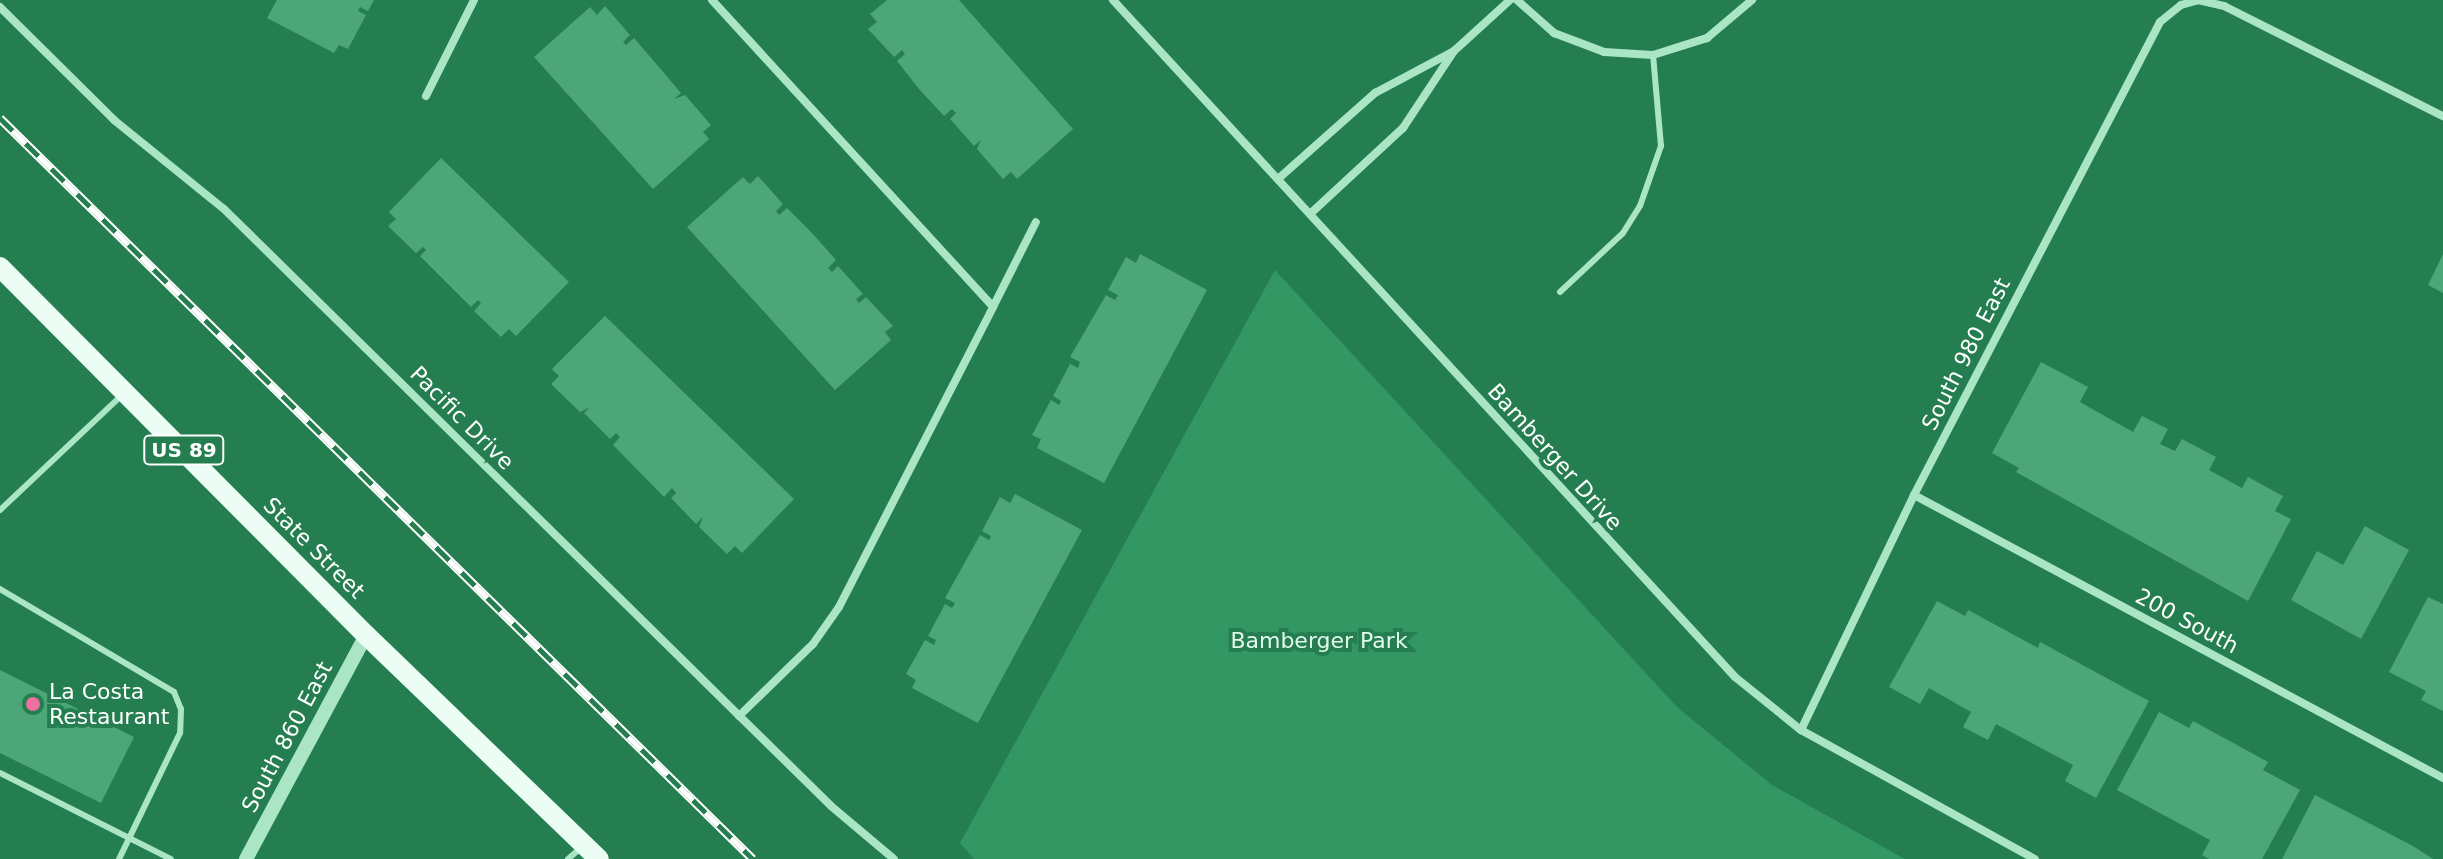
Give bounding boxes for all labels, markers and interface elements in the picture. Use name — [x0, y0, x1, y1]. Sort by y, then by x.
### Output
street label: South 980 East — [1916, 273, 2016, 435]
street label: Pacific Drive — [405, 361, 519, 475]
street label: Bamberger Drive — [1482, 378, 1628, 536]
road number: US 89 — [142, 434, 226, 466]
street label: State Street — [258, 492, 370, 604]
street label: 200 South — [2131, 583, 2243, 659]
park label: Bamberger Park — [1230, 628, 1408, 654]
street label: South 860 East — [236, 657, 338, 817]
place label: La Costa Restaurant — [49, 678, 169, 730]
marker: La Costa Restaurant — [24, 695, 42, 713]

